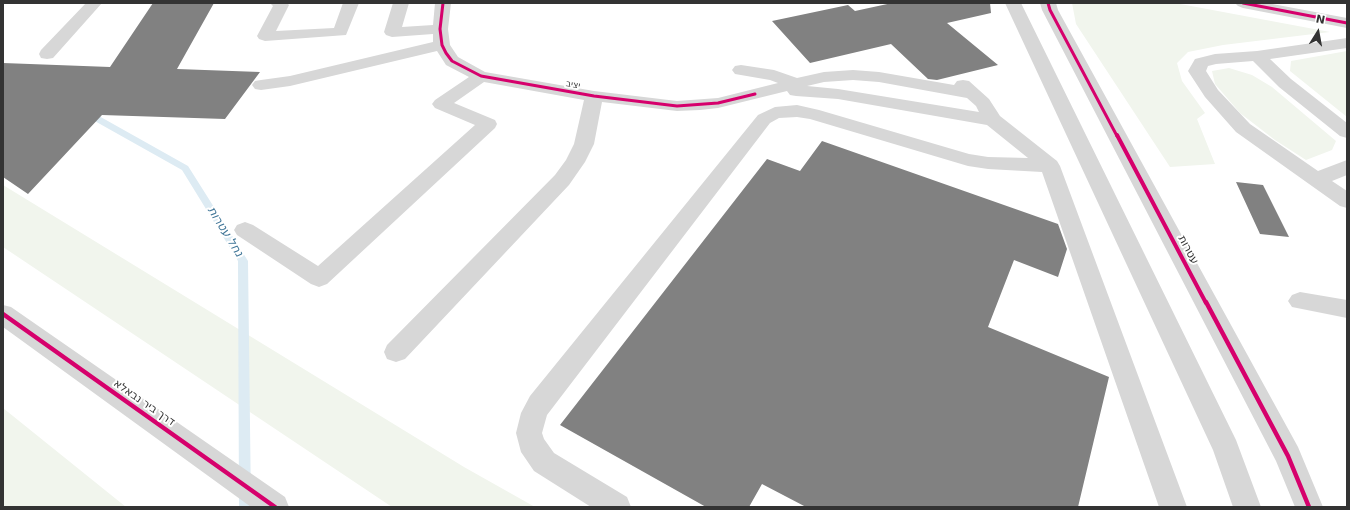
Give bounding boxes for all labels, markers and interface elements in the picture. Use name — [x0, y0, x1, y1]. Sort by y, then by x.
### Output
north arrow — [1298, 12, 1338, 52]
text: N — [1315, 12, 1326, 27]
street label: יציב — [565, 78, 581, 92]
water label: נחל עטרות — [204, 204, 246, 260]
street label: עטרות — [1175, 233, 1201, 267]
street label: דרך ביר נבאלא — [111, 377, 177, 429]

